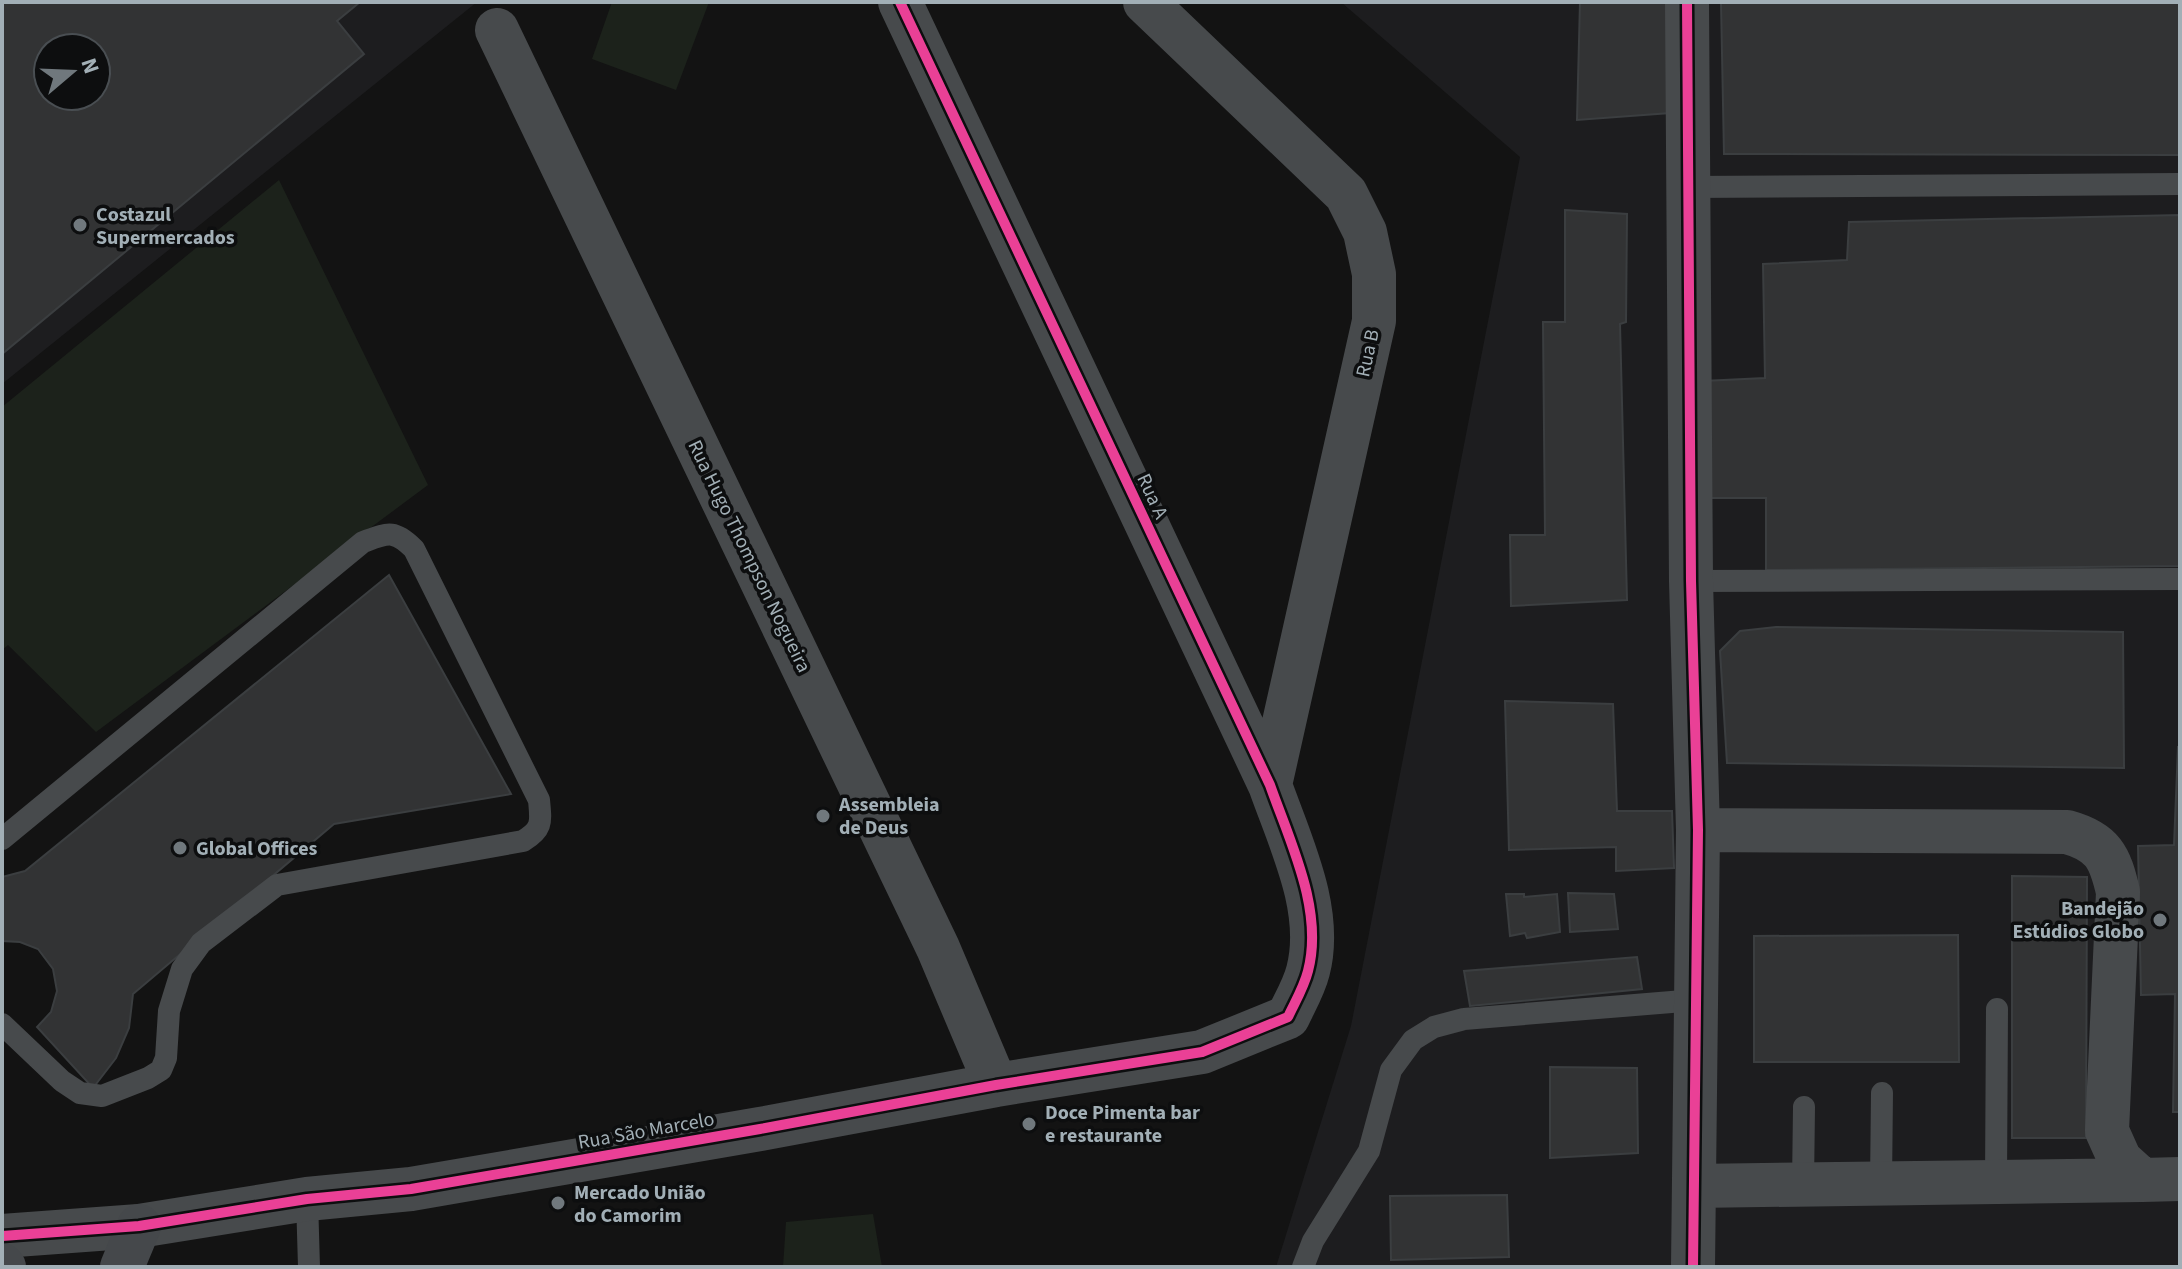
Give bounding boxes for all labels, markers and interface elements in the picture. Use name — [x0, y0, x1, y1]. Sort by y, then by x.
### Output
north arrow — [32, 32, 112, 112]
text: N — [72, 54, 107, 78]
place label: Costazul Supermercados — [96, 201, 235, 252]
marker: Costazul Supermercados — [71, 216, 89, 234]
street label: Rua B — [1349, 327, 1387, 380]
street label: Rua Hugo Thompson Nogueira — [681, 436, 818, 677]
street label: Rua A — [1129, 469, 1175, 524]
place label: Assembleia de Deus — [838, 791, 940, 842]
marker: Assembleia de Deus — [814, 807, 832, 825]
place label: Global Offices — [196, 835, 318, 863]
marker: Global Offices — [171, 839, 189, 857]
place label: Bandejão Estúdios Globo — [2013, 895, 2144, 946]
marker: Bandejão Estúdios Globo — [2151, 911, 2169, 929]
place label: Doce Pimenta bar e restaurante — [1045, 1099, 1200, 1150]
street label: Rua São Marcelo — [576, 1105, 716, 1157]
marker: Doce Pimenta bar e restaurante — [1020, 1115, 1038, 1133]
place label: Mercado União do Camorim — [574, 1179, 706, 1230]
marker: Mercado União do Camorim — [549, 1194, 567, 1212]

